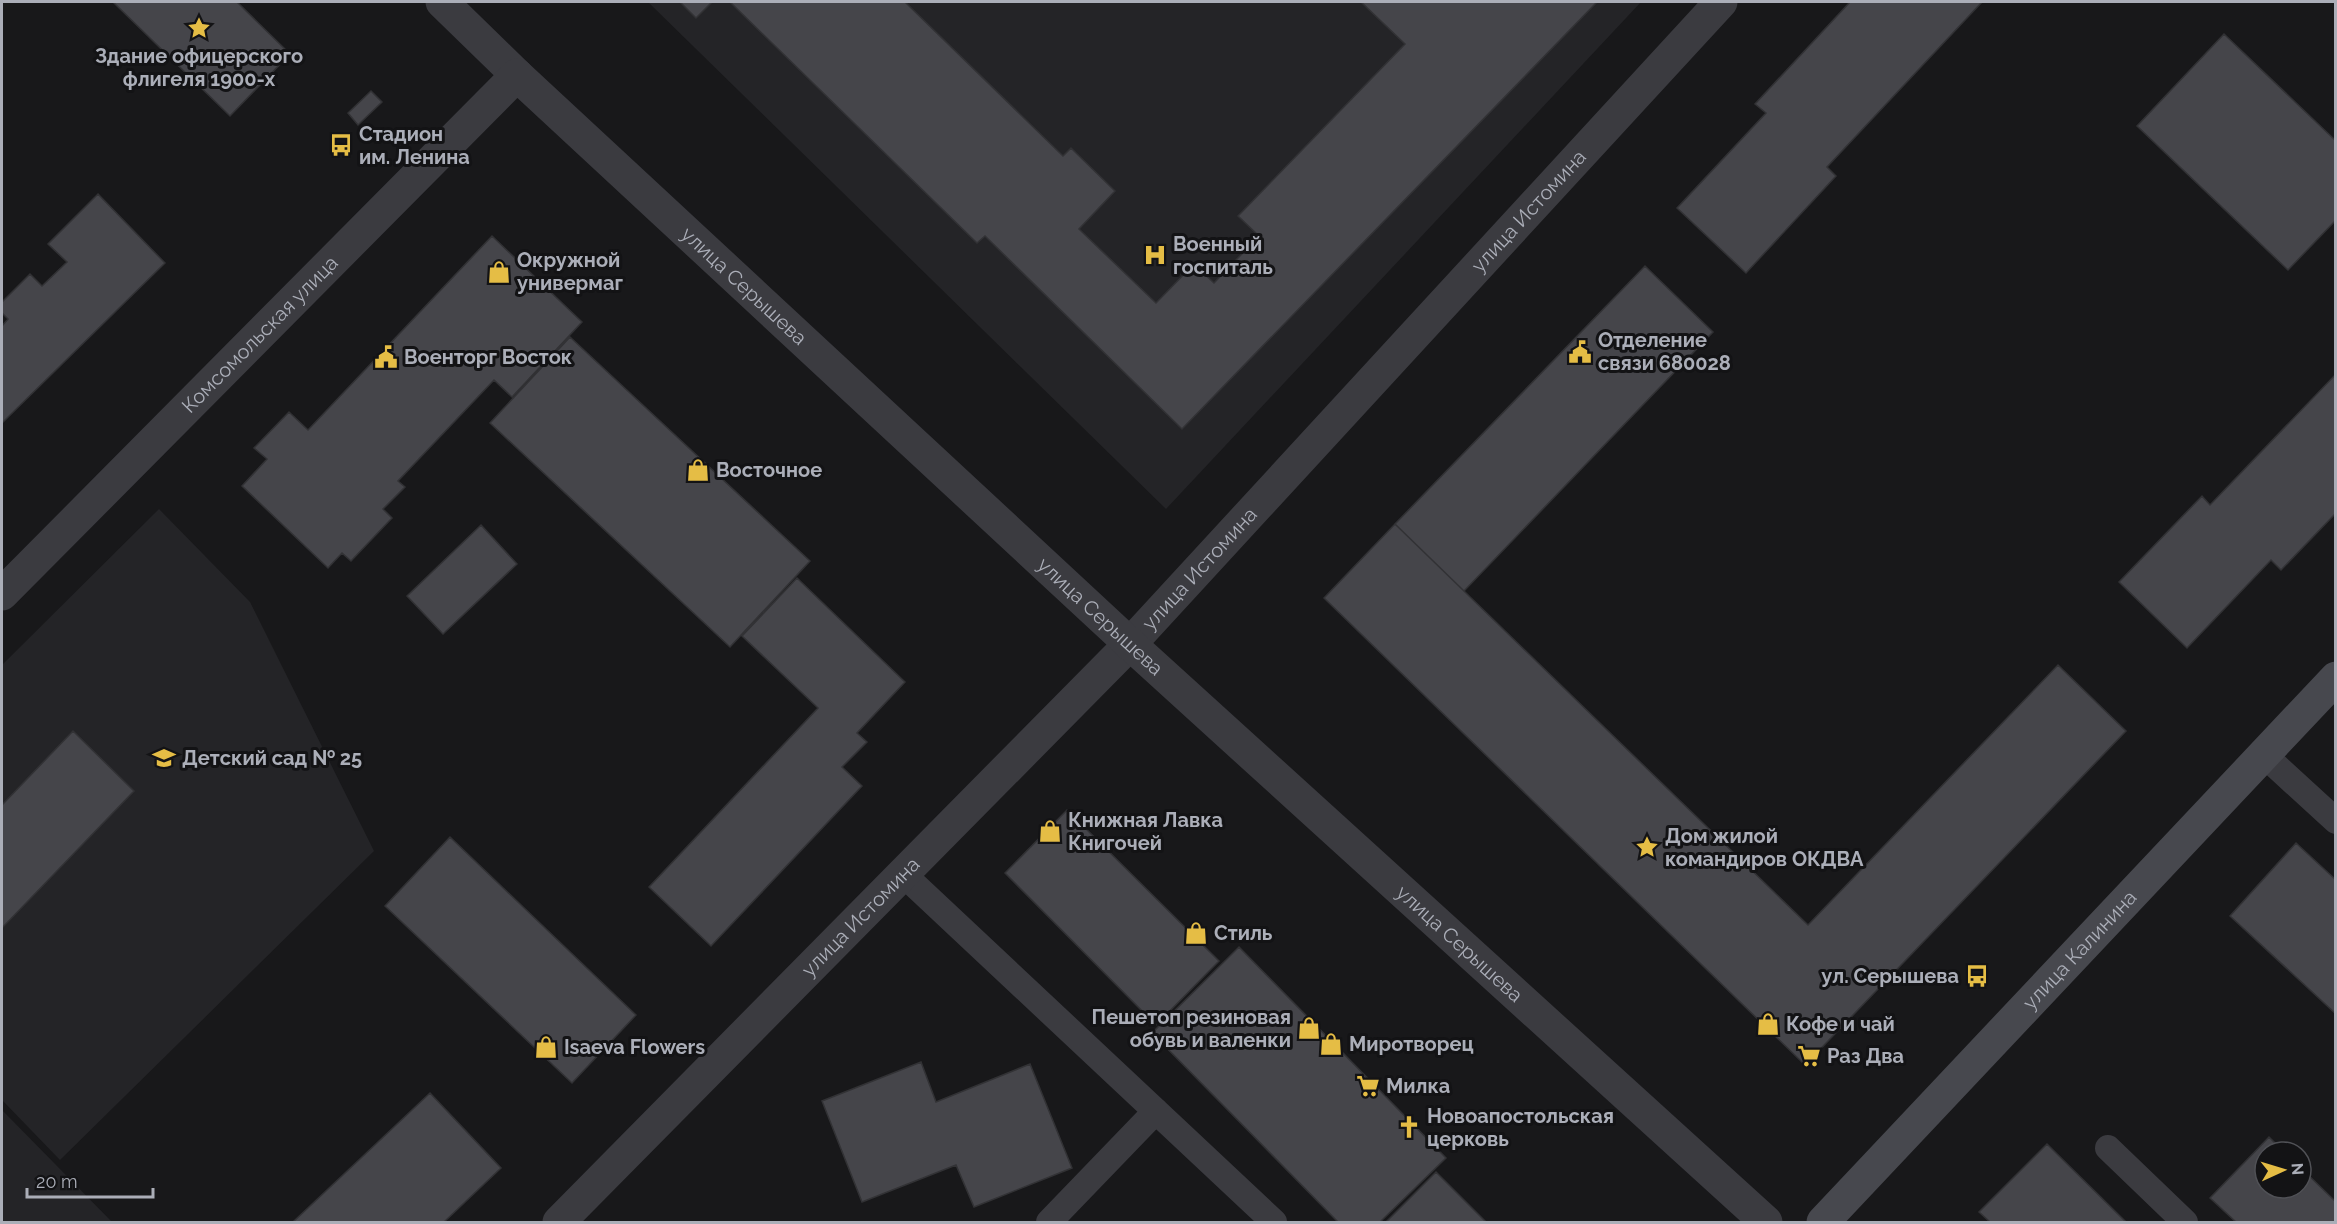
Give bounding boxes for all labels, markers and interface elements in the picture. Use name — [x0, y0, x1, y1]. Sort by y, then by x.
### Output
place icon: Здание офицерского флигеля 1900-х — [186, 15, 212, 41]
place label: Здание офицерского флигеля 1900-х — [95, 44, 303, 91]
place label: Стадион им. Ленина — [359, 122, 470, 169]
bus stop icon: Стадион им. Ленина — [328, 132, 354, 158]
street label: улица Истомина — [1466, 145, 1591, 277]
street label: улица Серышева — [676, 222, 812, 350]
place label: Военный госпиталь — [1173, 232, 1273, 279]
hospital icon: Военный госпиталь — [1142, 242, 1168, 268]
place label: Окружной универмаг — [517, 248, 623, 295]
street label: Комсомольская улица — [177, 251, 343, 418]
shop icon: Окружной универмаг — [486, 259, 512, 285]
place label: Отделение связи 680028 — [1598, 328, 1731, 375]
public building icon: Отделение связи 680028 — [1567, 339, 1593, 365]
public building icon: Военторг Восток — [373, 344, 399, 370]
place label: Военторг Восток — [404, 345, 572, 369]
shop icon: Восточное — [685, 457, 711, 483]
place label: Восточное — [716, 458, 822, 482]
street label: улица Истомина — [1137, 502, 1262, 635]
street label: улица Серышева — [1033, 552, 1168, 680]
school or university icon: Детский сад № 25 — [151, 745, 177, 771]
place label: Детский сад № 25 — [182, 746, 362, 770]
place label: Книжная Лавка Книгочей — [1068, 808, 1223, 855]
shop icon: Книжная Лавка Книгочей — [1037, 818, 1063, 844]
place label: Дом жилой командиров ОКДВА — [1665, 824, 1864, 871]
place icon: Дом жилой командиров ОКДВА — [1634, 834, 1660, 860]
street label: улица Истомина — [796, 852, 925, 981]
street label: улица Серышева — [1391, 880, 1528, 1007]
street label: улица Калинина — [2018, 885, 2141, 1014]
shop icon: Стиль — [1183, 920, 1209, 946]
place label: Стиль — [1214, 921, 1273, 945]
bus stop icon: ул. Серышева — [1964, 963, 1990, 989]
place label: ул. Серышева — [1821, 964, 1959, 988]
place label: Пешетоп резиновая обувь и валенки — [1092, 1005, 1291, 1052]
shop icon: Кофе и чай — [1755, 1011, 1781, 1037]
place label: Кофе и чай — [1786, 1012, 1895, 1036]
shop icon: Пешетоп резиновая обувь и валенки — [1296, 1015, 1322, 1041]
shop icon: Миротворец — [1318, 1031, 1344, 1057]
place label: Миротворец — [1349, 1032, 1474, 1056]
shop icon: Isaeva Flowers — [533, 1034, 559, 1060]
place label: Isaeva Flowers — [564, 1035, 705, 1059]
supermarket icon: Раз Два — [1796, 1043, 1822, 1069]
place label: Раз Два — [1827, 1044, 1904, 1068]
supermarket icon: Милка — [1355, 1073, 1381, 1099]
place label: Милка — [1386, 1074, 1450, 1098]
place label: Новоапостольская церковь — [1427, 1104, 1614, 1151]
church icon: Новоапостольская церковь — [1396, 1114, 1422, 1140]
north arrow — [2253, 1140, 2313, 1200]
scale bar — [27, 1161, 153, 1199]
text: N — [2288, 1162, 2307, 1176]
text: 20 m — [36, 1171, 78, 1192]

